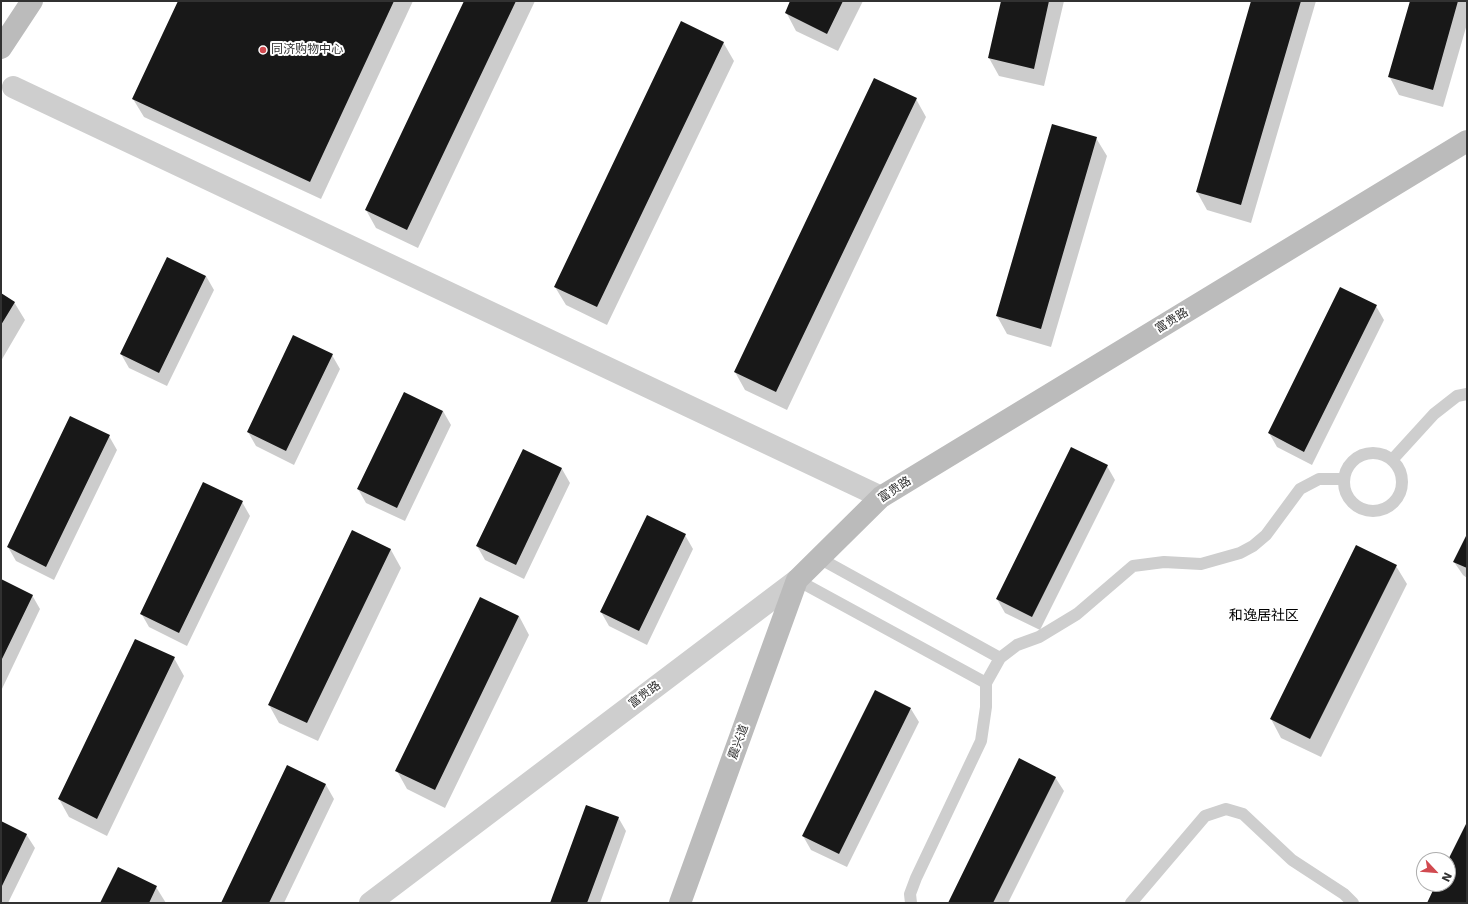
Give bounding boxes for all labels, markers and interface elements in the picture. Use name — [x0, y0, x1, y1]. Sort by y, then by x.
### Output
place label: 同济购物中心 — [271, 43, 343, 57]
marker: 同济购物中心 — [258, 45, 268, 55]
street label: 富贵路 — [1153, 306, 1191, 336]
street label: 富贵路 — [876, 474, 914, 506]
district label: 和逸居社区 — [1229, 608, 1299, 624]
street label: 富贵路 — [626, 678, 664, 712]
street label: 震兴道 — [726, 723, 752, 761]
north arrow — [1416, 852, 1456, 892]
text: N — [1438, 870, 1454, 884]

